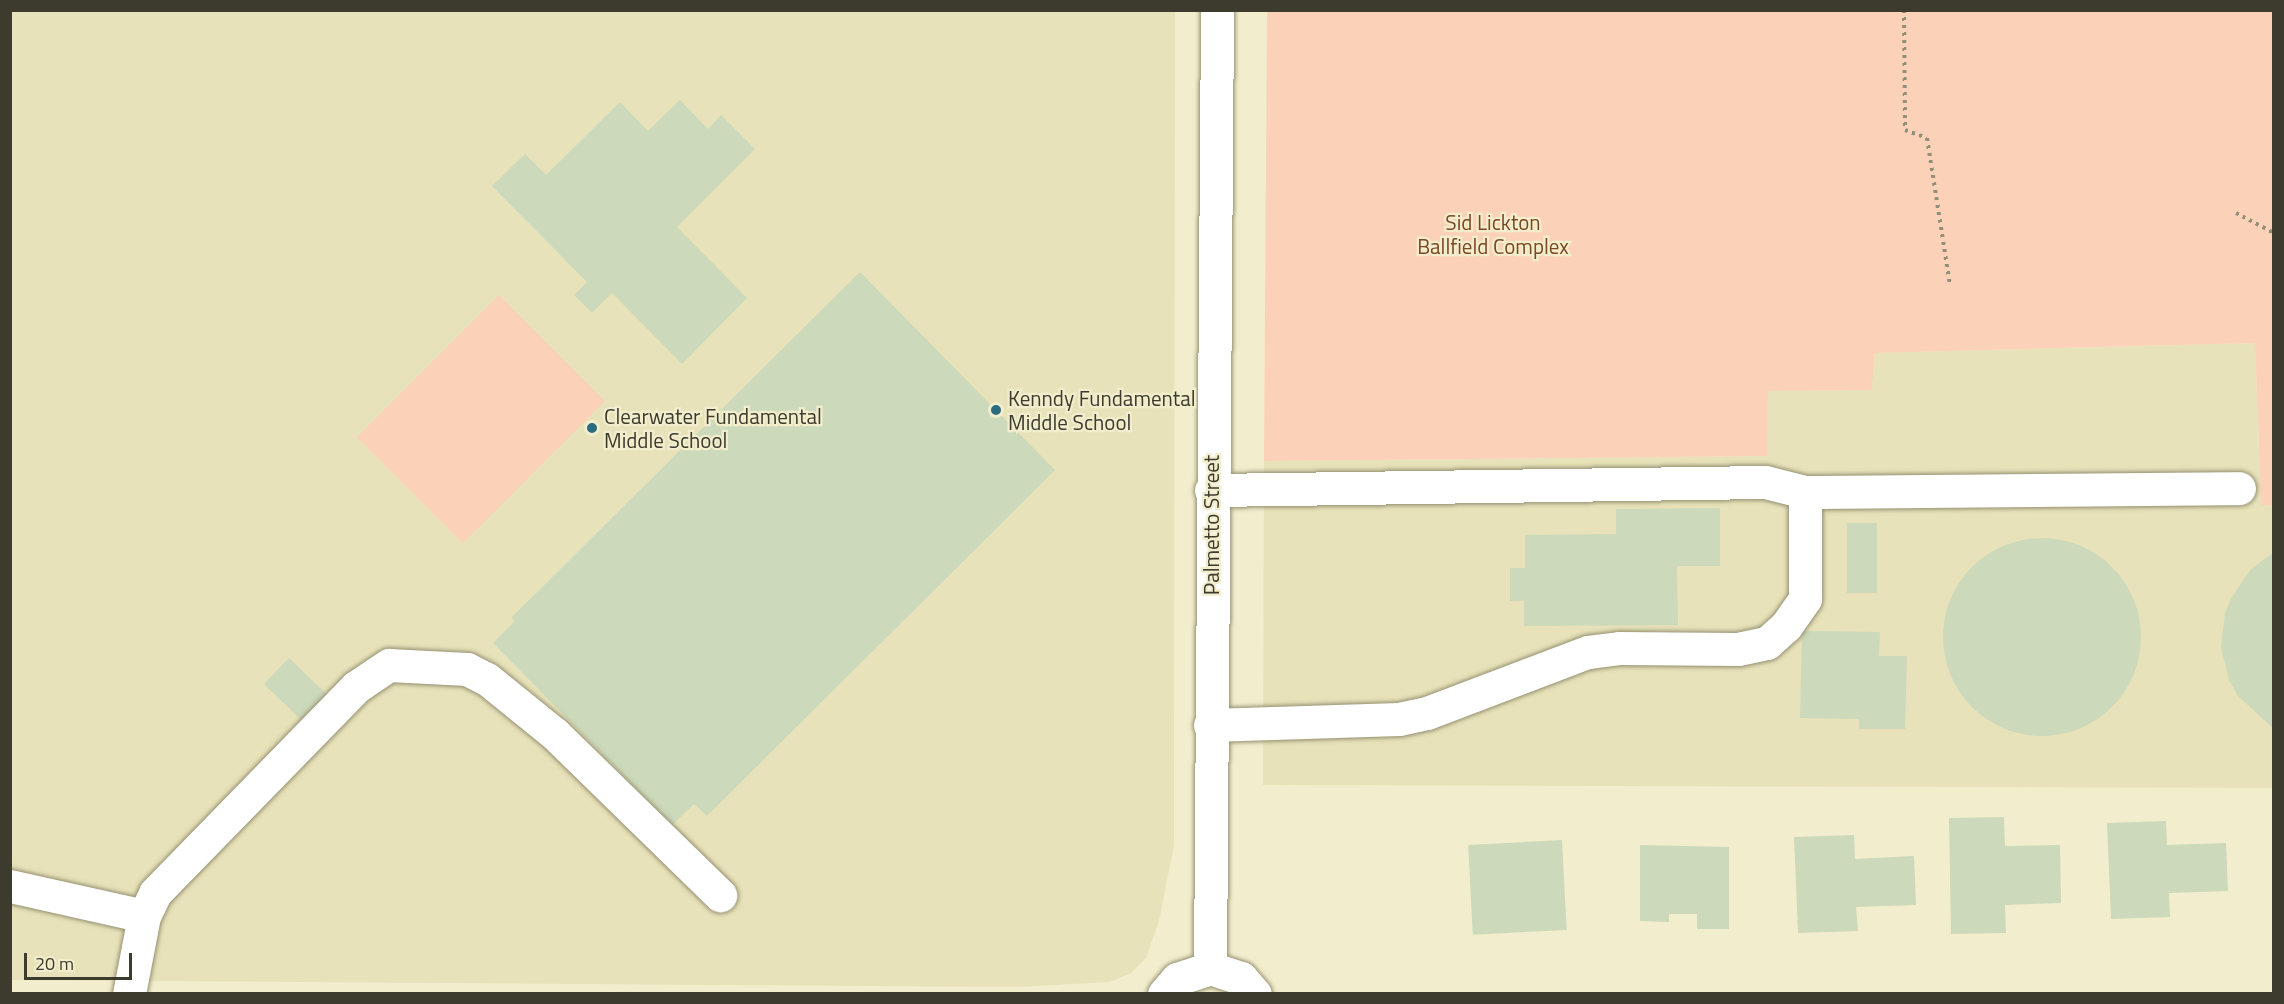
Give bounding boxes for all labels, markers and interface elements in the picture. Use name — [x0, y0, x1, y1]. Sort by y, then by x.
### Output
park label: Sid Lickton Ballfield Complex — [1417, 209, 1569, 259]
place label: Kenndy Fundamental Middle School — [1008, 385, 1196, 435]
place label: Clearwater Fundamental Middle School — [604, 403, 822, 453]
marker: Kenndy Fundamental Middle School — [989, 403, 1003, 417]
marker: Clearwater Fundamental Middle School — [585, 421, 599, 435]
street label: Palmetto Street — [1198, 455, 1224, 595]
scale bar — [27, 941, 135, 979]
text: 20 m — [35, 950, 74, 977]

